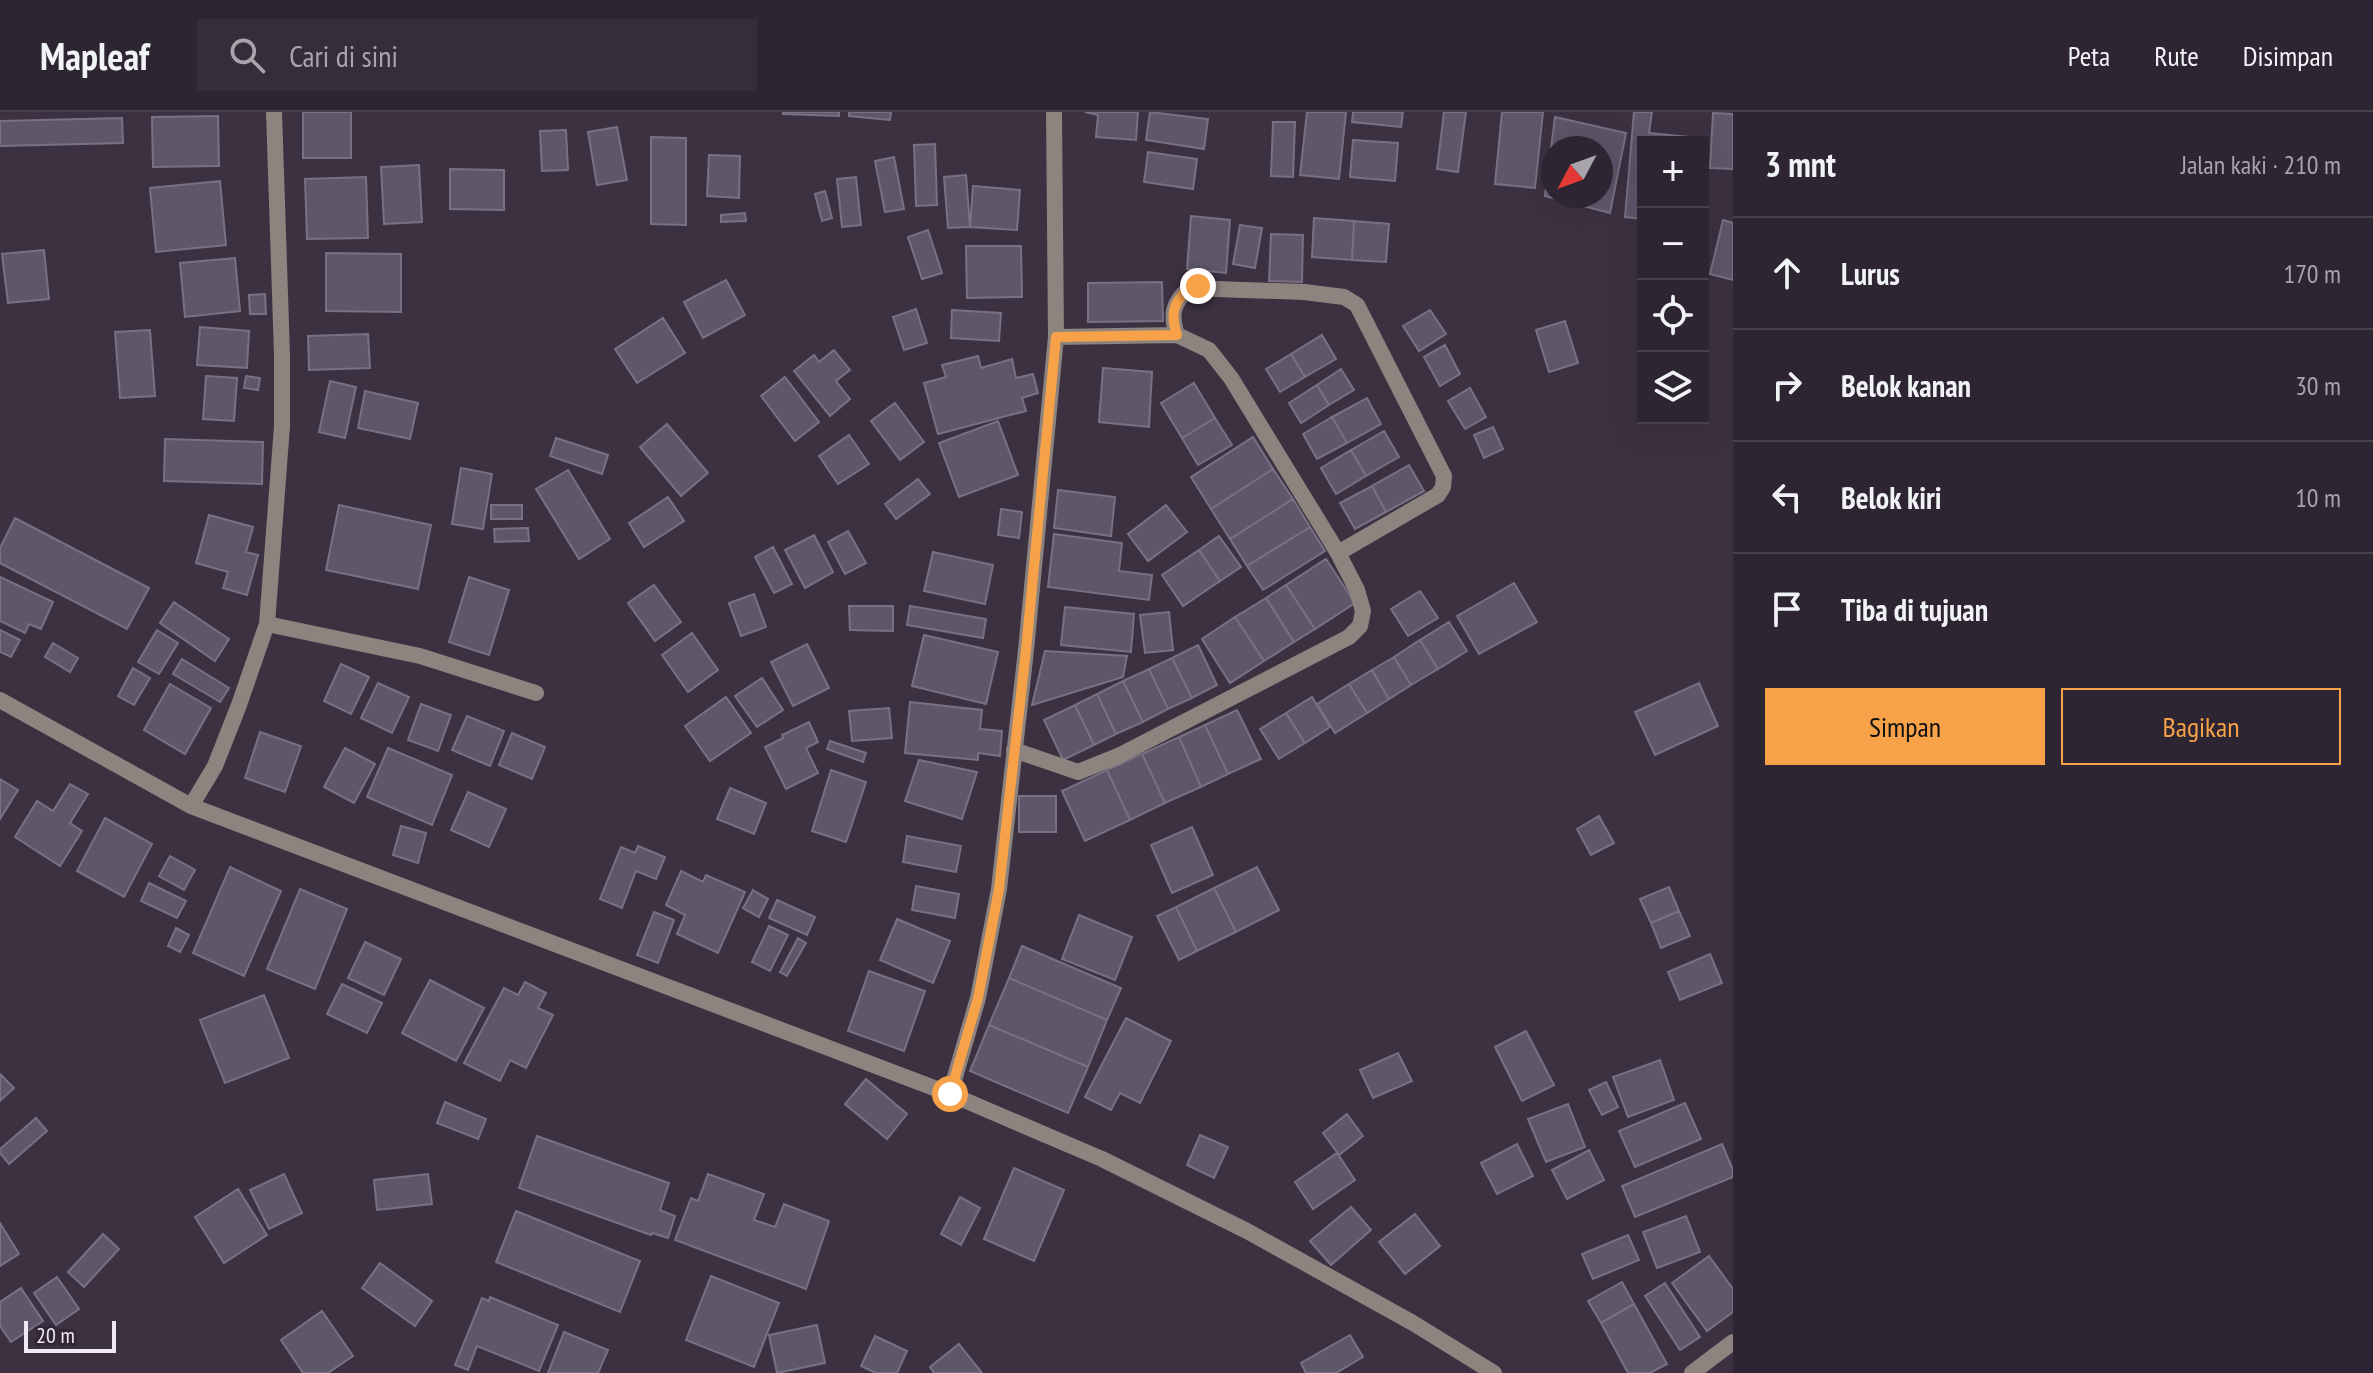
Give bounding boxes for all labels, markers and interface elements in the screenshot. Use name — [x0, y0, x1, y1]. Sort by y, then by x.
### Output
search box — [197, 19, 757, 91]
text: Mapleaf — [40, 31, 149, 80]
icon: search — [225, 33, 269, 77]
text: Cari di sini — [289, 36, 398, 75]
text: Peta — [2068, 37, 2110, 74]
text: Rute — [2154, 37, 2199, 74]
text: Disimpan — [2243, 37, 2333, 74]
north arrow — [1541, 136, 1613, 208]
map controls — [1637, 136, 1709, 424]
button: + — [1637, 136, 1709, 208]
text: 3 mnt — [1765, 142, 1836, 186]
text: Jalan kaki · 210 m — [2181, 148, 2341, 181]
button: − — [1637, 208, 1709, 280]
icon: ahead — [1765, 251, 1809, 295]
text: Lurus — [1841, 254, 1900, 293]
text: 170 m — [2283, 257, 2341, 290]
route end — [1180, 268, 1216, 304]
button: locate — [1637, 280, 1709, 352]
button: layers — [1637, 352, 1709, 424]
icon: right — [1765, 363, 1809, 407]
text: Belok kanan — [1841, 366, 1971, 405]
text: 30 m — [2295, 369, 2341, 402]
icon: left — [1765, 475, 1809, 519]
text: Belok kiri — [1841, 478, 1942, 517]
text: 10 m — [2295, 481, 2341, 514]
icon: arrive — [1765, 587, 1809, 631]
text: Tiba di tujuan — [1841, 590, 1988, 629]
button: Simpan — [1765, 688, 2045, 765]
button: Bagikan — [2061, 688, 2341, 765]
route start — [932, 1076, 968, 1112]
scale bar — [24, 1317, 116, 1353]
text: 20 m — [36, 1321, 75, 1349]

